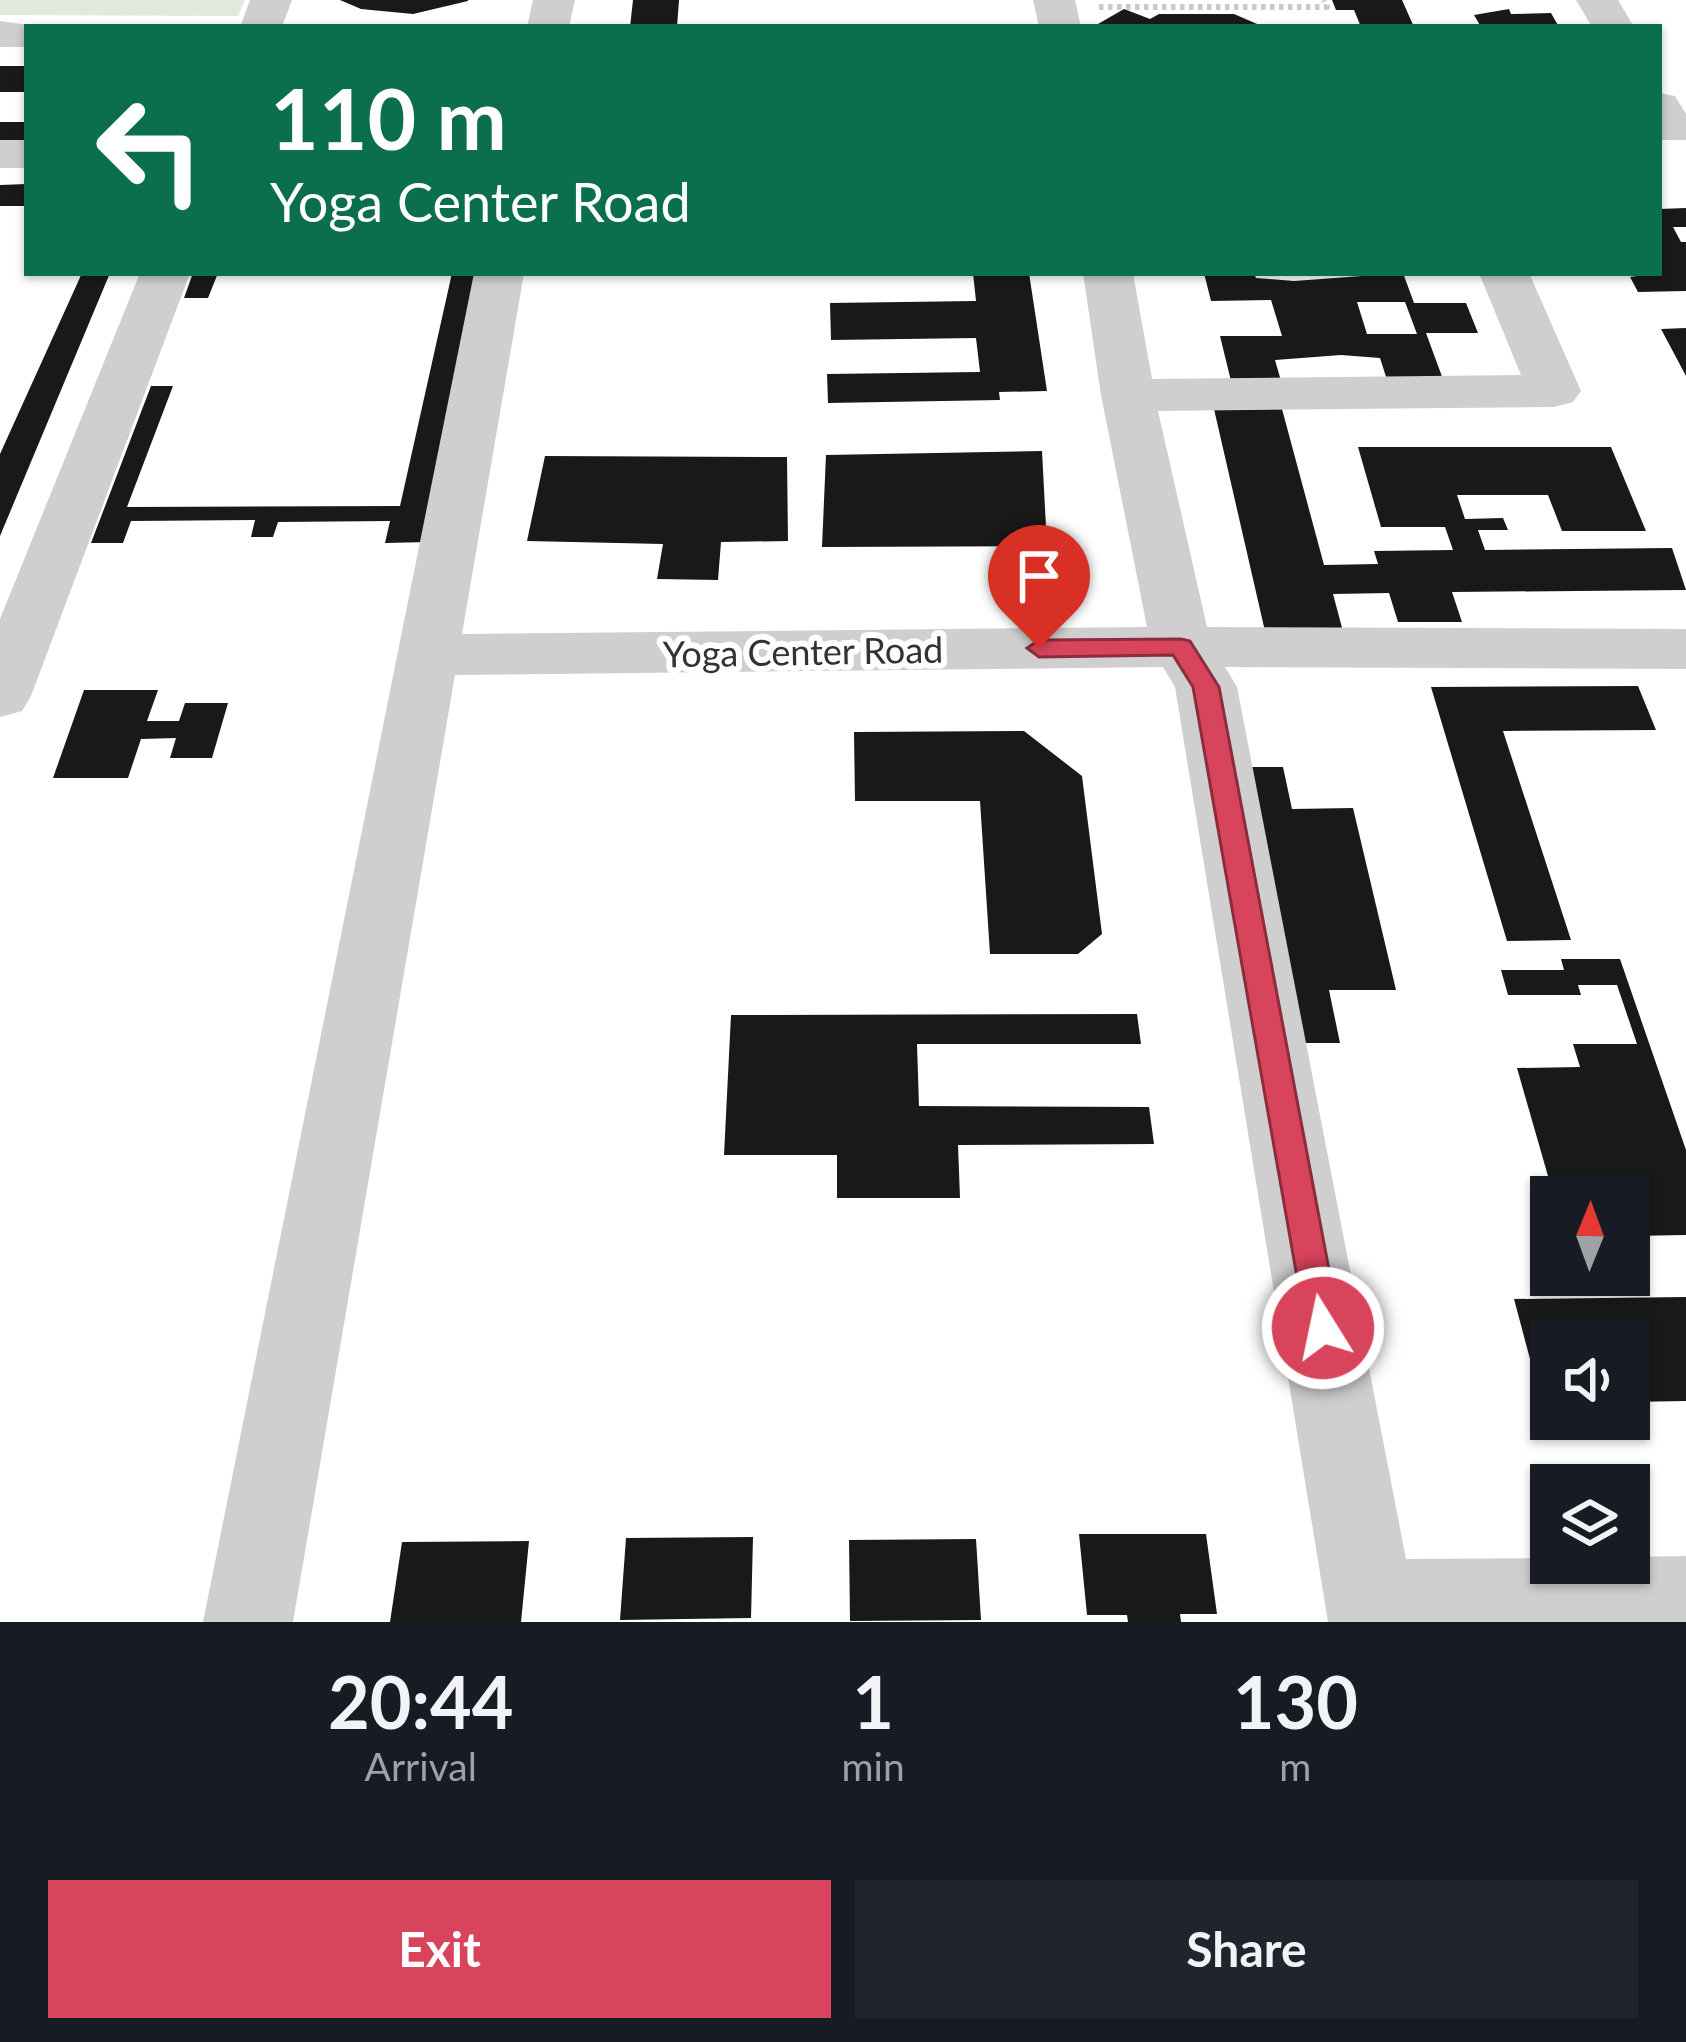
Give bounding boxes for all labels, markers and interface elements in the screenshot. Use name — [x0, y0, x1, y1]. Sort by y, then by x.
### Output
text: 110 m — [270, 67, 507, 168]
icon: left — [72, 72, 228, 228]
text: Yoga Center Road — [270, 169, 691, 234]
pin — [988, 525, 1090, 648]
icon: arrive — [1006, 543, 1072, 609]
street label: Yoga Center Road — [662, 627, 944, 675]
north arrow — [1530, 1176, 1650, 1296]
map controls — [1530, 1176, 1650, 1584]
position arrow — [1260, 1265, 1386, 1391]
button: sound — [1530, 1320, 1650, 1440]
button: layers — [1530, 1464, 1650, 1584]
text: 20:44 — [328, 1658, 514, 1744]
text: 1 — [852, 1658, 894, 1744]
text: 130 — [1233, 1658, 1358, 1744]
text: Arrival — [365, 1743, 477, 1789]
text: min — [842, 1743, 905, 1789]
text: m — [1279, 1743, 1311, 1789]
button: Exit — [48, 1880, 831, 2018]
button: Share — [855, 1880, 1638, 2018]

